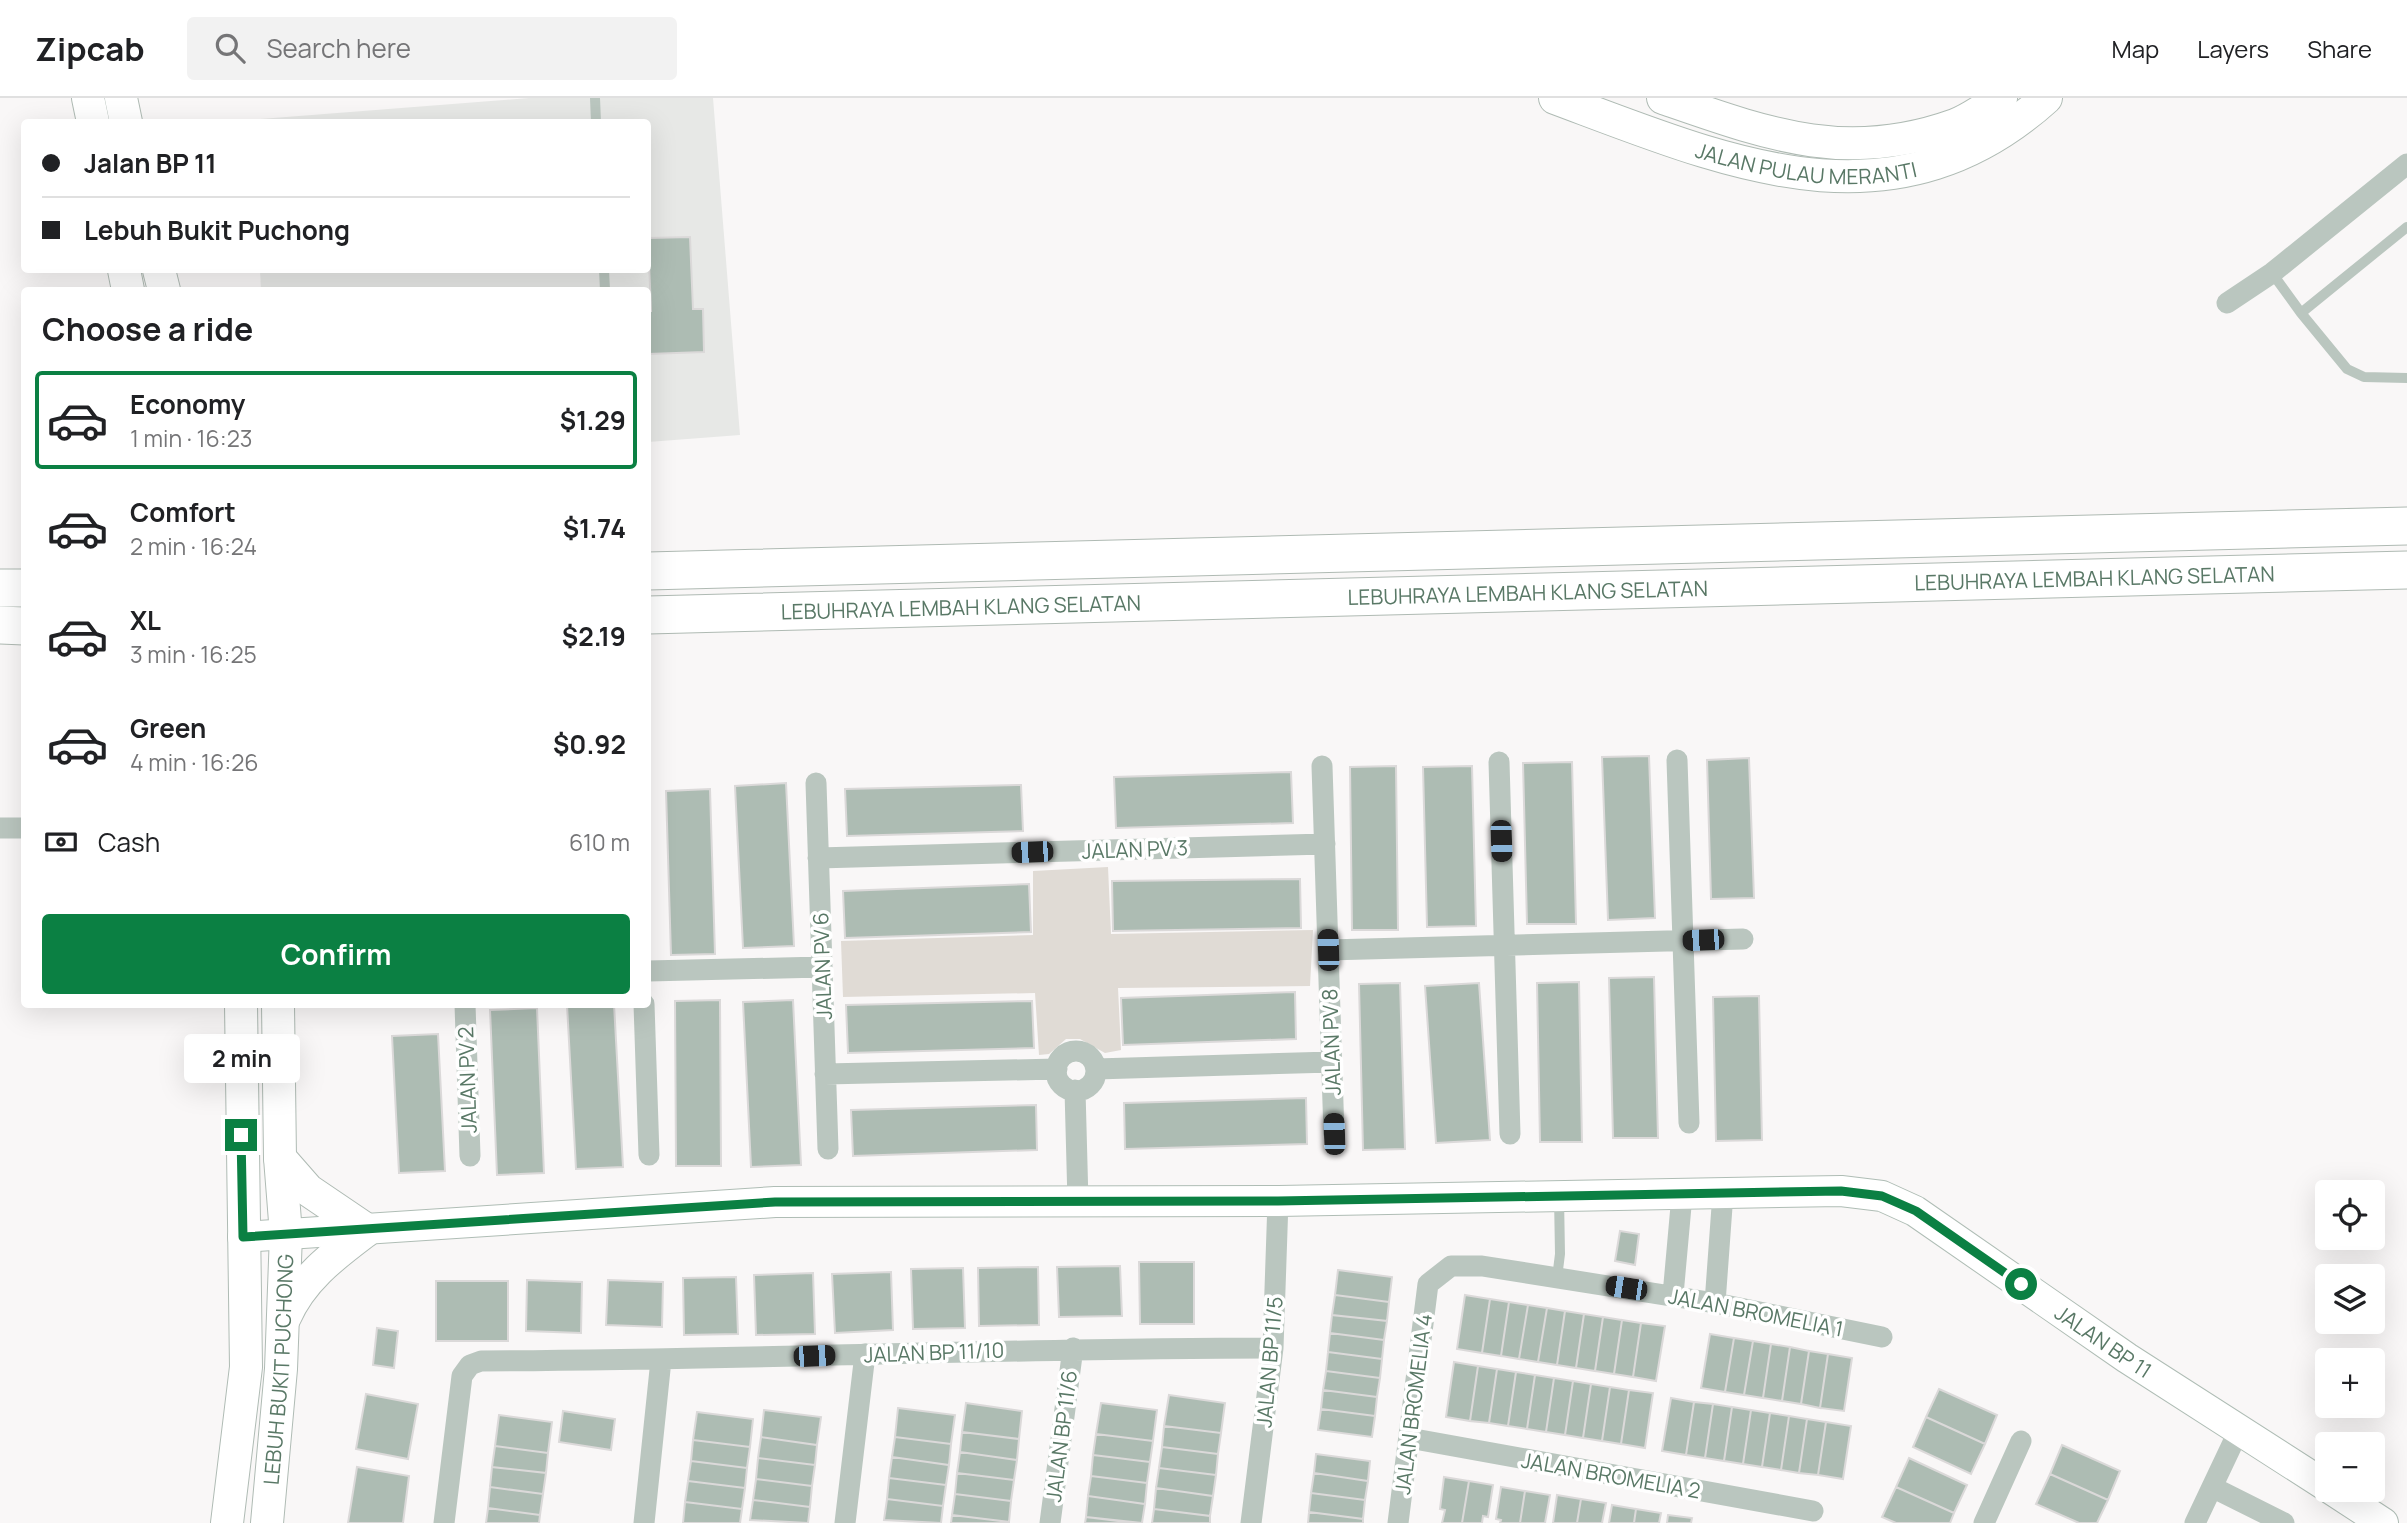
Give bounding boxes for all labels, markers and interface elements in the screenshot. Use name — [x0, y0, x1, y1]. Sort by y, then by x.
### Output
search box — [187, 17, 677, 80]
text: Zipcab — [35, 26, 145, 71]
icon: search — [211, 29, 249, 67]
text: Search here — [267, 30, 411, 66]
text: Map — [2112, 32, 2159, 65]
text: Layers — [2197, 32, 2269, 65]
text: Share — [2307, 32, 2372, 65]
street label: JALAN PULAU MERANTI — [1692, 136, 1919, 190]
text: Jalan BP 11 — [84, 145, 217, 181]
text: Lebuh Bukit Puchong — [84, 212, 350, 248]
text: Choose a ride — [42, 307, 253, 351]
text: Economy — [130, 386, 245, 422]
icon: car — [46, 389, 109, 452]
text: $1.29 — [560, 402, 626, 438]
text: 1 min · 16:23 — [130, 422, 252, 454]
text: Comfort — [130, 494, 236, 530]
icon: car — [46, 497, 109, 560]
text: $1.74 — [563, 510, 626, 546]
text: 2 min · 16:24 — [130, 530, 257, 562]
street label: LEBUHRAYA LEMBAH KLANG SELATAN — [1914, 559, 2275, 597]
street label: LEBUHRAYA LEMBAH KLANG SELATAN — [1347, 574, 1708, 611]
street label: LEBUHRAYA LEMBAH KLANG SELATAN — [780, 588, 1141, 626]
text: XL — [130, 602, 161, 638]
icon: car — [46, 605, 109, 668]
text: $2.19 — [562, 618, 626, 654]
text: 3 min · 16:25 — [130, 638, 257, 670]
text: Green — [130, 710, 206, 746]
icon: car — [46, 713, 109, 776]
text: $0.92 — [553, 726, 626, 762]
text: 4 min · 16:26 — [130, 746, 259, 778]
car — [1490, 820, 1513, 862]
icon: cash — [42, 823, 80, 861]
text: Cash — [98, 824, 160, 860]
text: 610 m — [569, 826, 630, 858]
street label: JALAN PV 3 — [1081, 833, 1189, 865]
car — [1011, 841, 1054, 863]
street label: JALAN PV 6 — [806, 912, 838, 1020]
button: Confirm — [42, 914, 630, 994]
car — [1317, 929, 1340, 971]
car — [1682, 929, 1725, 951]
street label: JALAN PV 8 — [1315, 988, 1347, 1096]
street label: JALAN PV 2 — [451, 1026, 483, 1134]
callout: 2 min — [183, 1034, 299, 1082]
text: 2 min — [212, 1042, 272, 1074]
car — [1323, 1113, 1346, 1155]
route end — [225, 1119, 257, 1151]
map controls — [2315, 1180, 2385, 1502]
button: locate — [2315, 1180, 2385, 1250]
street label: LEBUH BUKIT PUCHONG — [257, 1253, 299, 1486]
button: layers — [2315, 1264, 2385, 1334]
route start — [2005, 1268, 2037, 1300]
car — [1604, 1274, 1649, 1302]
street label: JALAN BROMELIA 1 — [1666, 1281, 1846, 1343]
street label: JALAN BP 11/5 — [1249, 1295, 1289, 1429]
street label: JALAN BP 11 — [2050, 1298, 2157, 1384]
street label: JALAN BROMELIA 4 — [1388, 1312, 1438, 1496]
street label: JALAN BP 11/10 — [863, 1336, 1005, 1368]
car — [793, 1345, 836, 1367]
button: + — [2315, 1348, 2385, 1418]
street label: JALAN BP 11/6 — [1039, 1369, 1083, 1503]
button: − — [2315, 1432, 2385, 1502]
street label: JALAN BROMELIA 2 — [1519, 1445, 1703, 1505]

